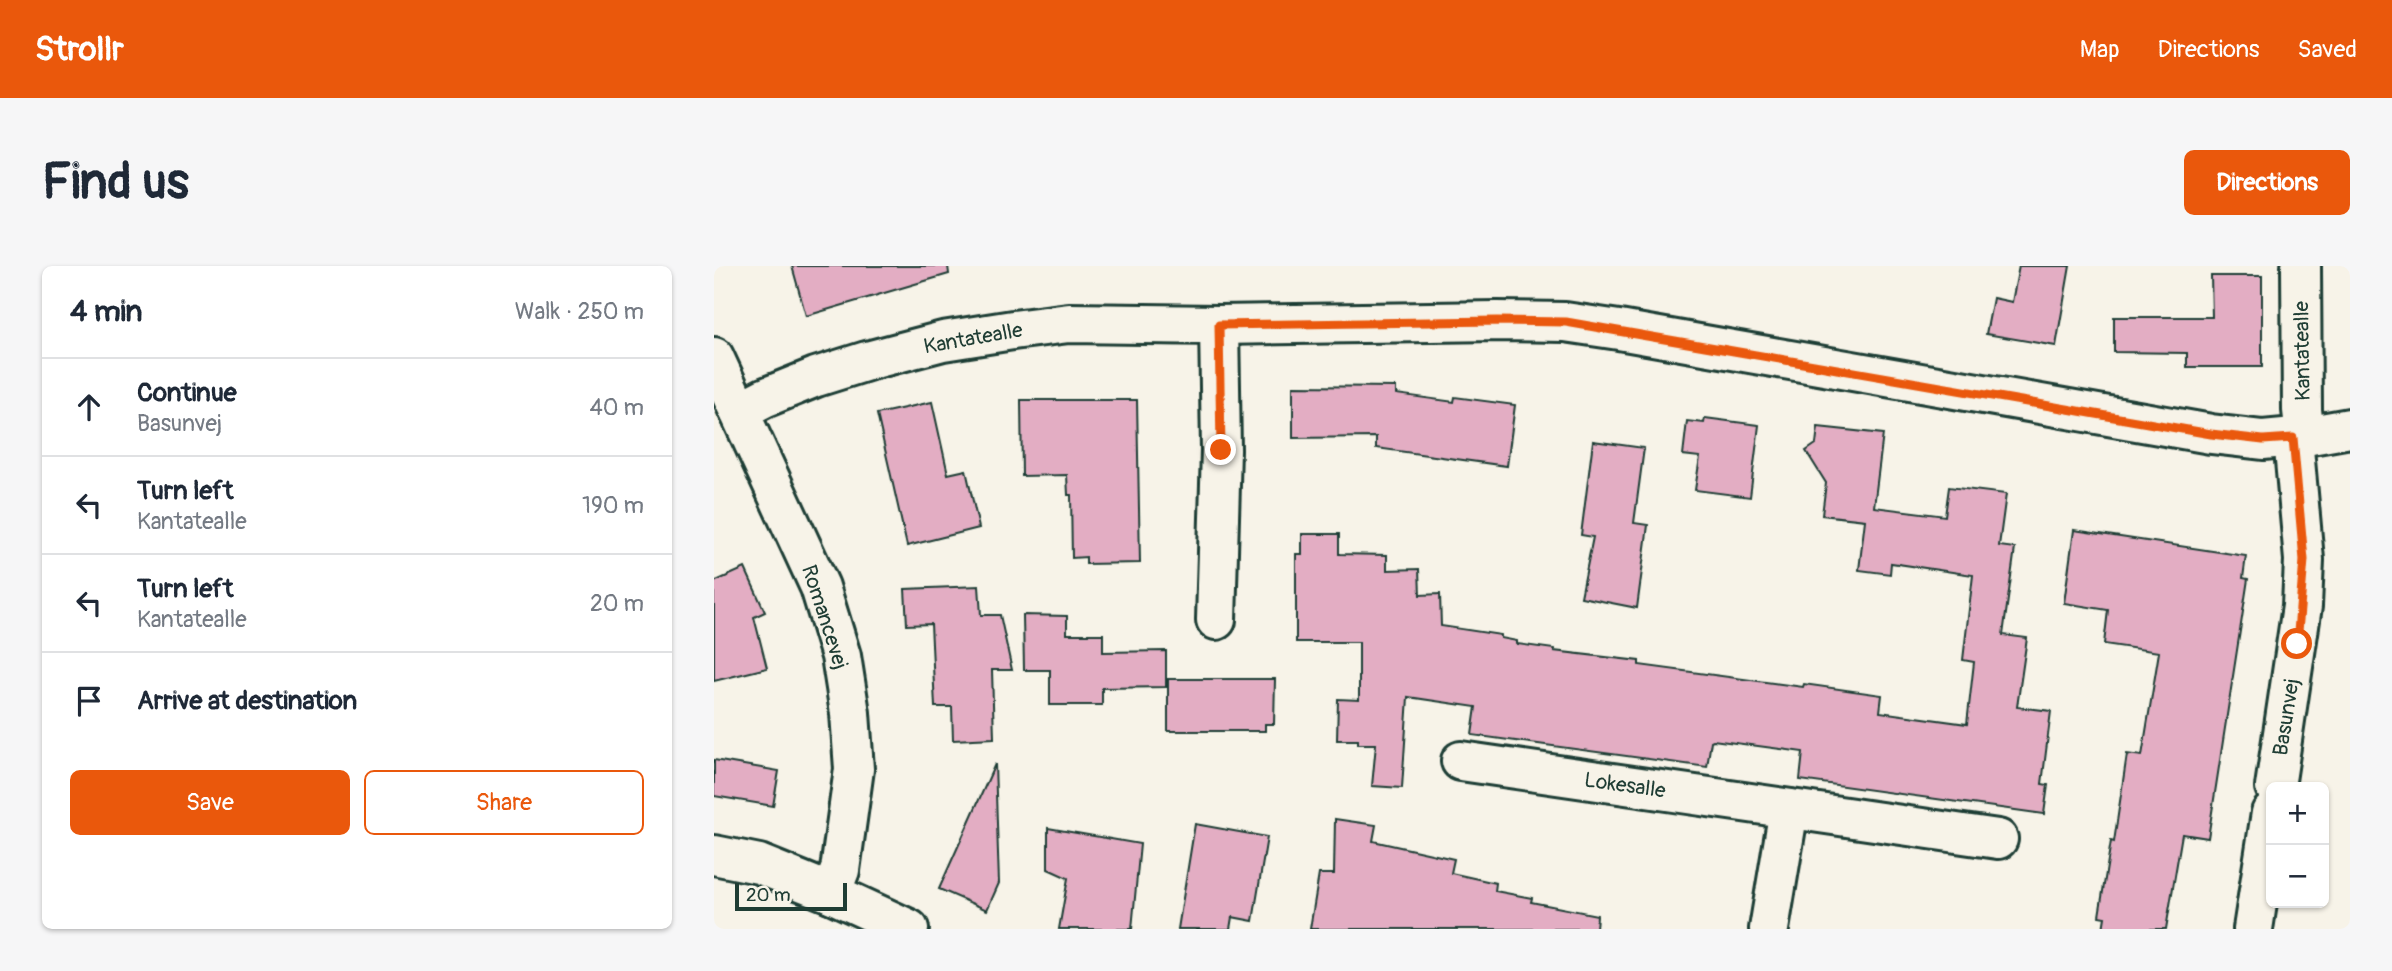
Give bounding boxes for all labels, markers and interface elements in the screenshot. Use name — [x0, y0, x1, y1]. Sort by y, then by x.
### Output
text: Strollr — [35, 29, 124, 70]
text: Map — [2080, 35, 2120, 64]
text: Directions — [2158, 35, 2259, 64]
text: Saved — [2297, 35, 2357, 64]
button: Directions — [2184, 150, 2350, 215]
text: Find us — [42, 152, 189, 213]
text: 4 min — [70, 293, 143, 330]
text: Walk · 250 m — [515, 297, 644, 326]
street label: Kantatealle — [2288, 300, 2317, 401]
street label: Kantatealle — [921, 316, 1025, 360]
text: Continue — [137, 377, 237, 409]
icon: ahead — [70, 388, 108, 426]
text: 40 m — [590, 393, 644, 422]
text: Basunvej — [137, 409, 222, 438]
route end — [1205, 434, 1236, 465]
text: Turn left — [137, 475, 233, 507]
icon: left — [70, 486, 108, 524]
text: 190 m — [582, 491, 644, 520]
text: Kantatealle — [137, 507, 247, 536]
street label: Romancevej — [795, 562, 854, 673]
text: Turn left — [137, 573, 233, 605]
icon: left — [70, 584, 108, 622]
text: 20 m — [590, 589, 644, 618]
text: Kantatealle — [137, 605, 247, 634]
route start — [2281, 628, 2312, 659]
street label: Basunvej — [2267, 677, 2306, 758]
icon: arrive — [70, 682, 108, 720]
text: Arrive at destination — [137, 685, 357, 717]
street label: Lokesalle — [1583, 766, 1668, 805]
button: Save — [70, 770, 350, 835]
button: Share — [364, 770, 644, 835]
map controls — [2266, 782, 2329, 908]
button: + — [2266, 782, 2329, 845]
button: − — [2266, 845, 2329, 908]
scale bar — [735, 880, 847, 912]
text: 20 m — [746, 883, 791, 907]

